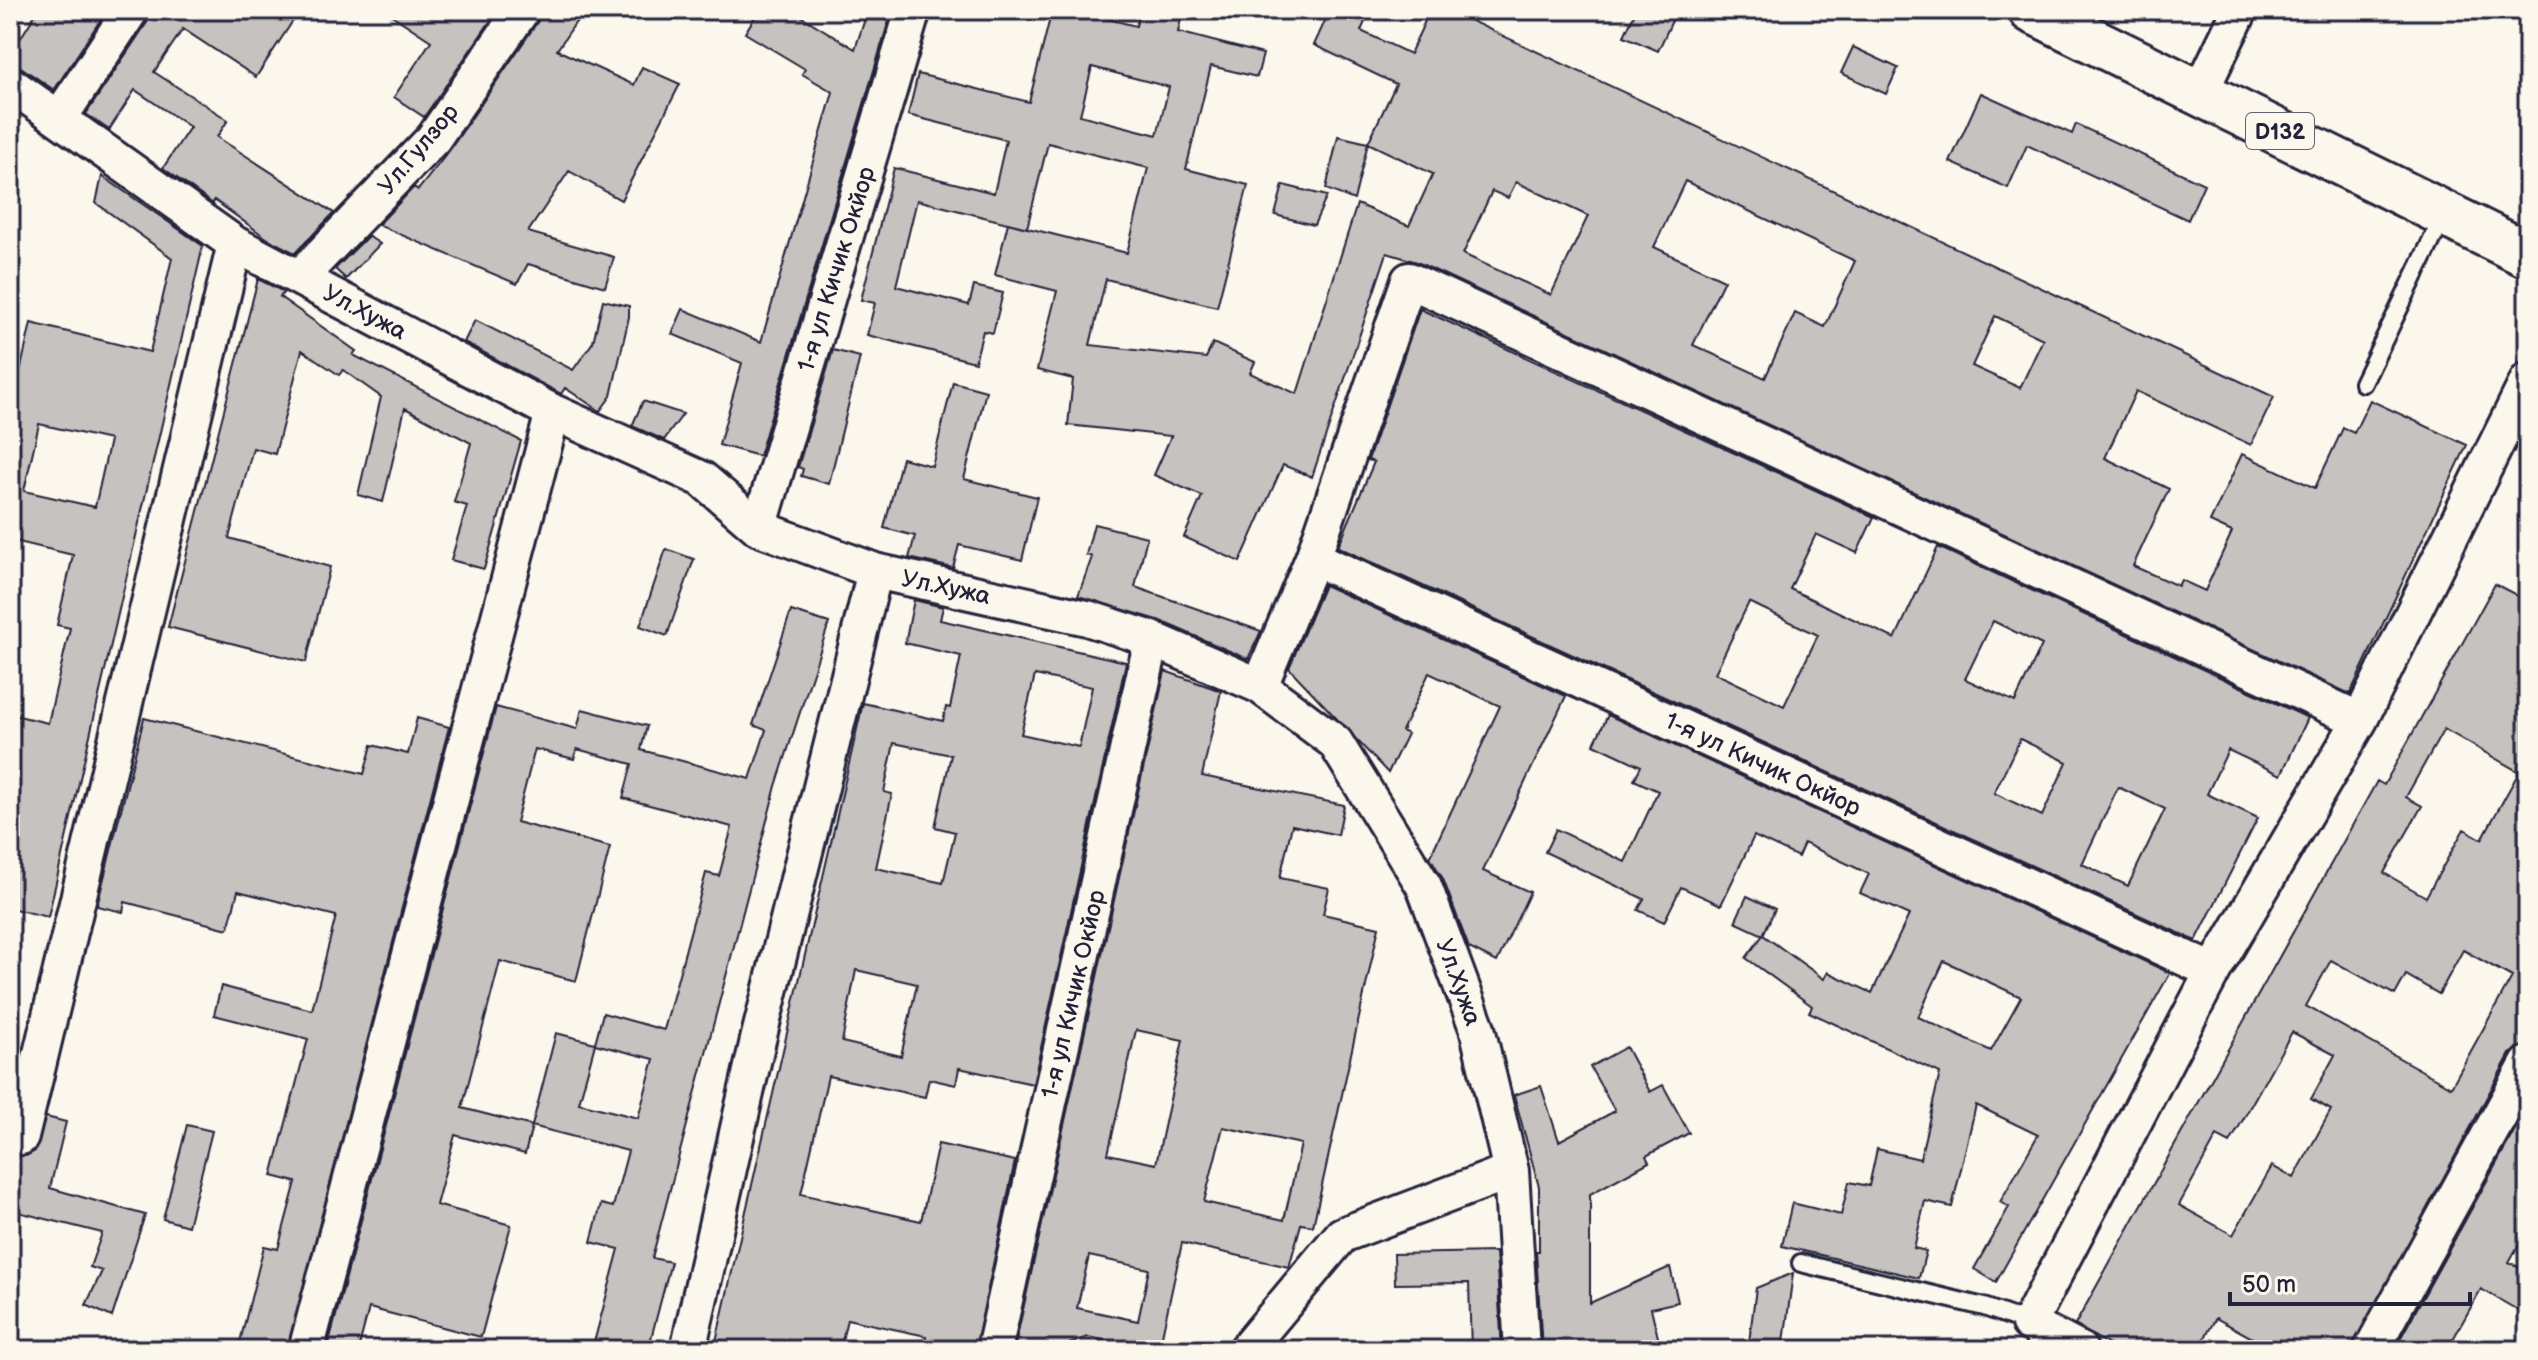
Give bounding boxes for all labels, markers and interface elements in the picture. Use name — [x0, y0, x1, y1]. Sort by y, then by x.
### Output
street label: Ул.Гулзор — [372, 98, 465, 201]
road number: D132 — [2246, 113, 2314, 149]
street label: 1-я ул Кичик Окйор — [792, 163, 882, 375]
street label: Ул.Хужа — [318, 278, 411, 346]
street label: Ул.Хужа — [899, 564, 993, 611]
street label: 1-я ул Кичик Окйор — [1660, 706, 1866, 823]
street label: 1-я ул Кичик Окйор — [1035, 887, 1112, 1101]
street label: Ул.Хужа — [1430, 935, 1488, 1029]
scale bar — [2230, 1256, 2470, 1306]
text: 50 m — [2242, 1270, 2296, 1299]

